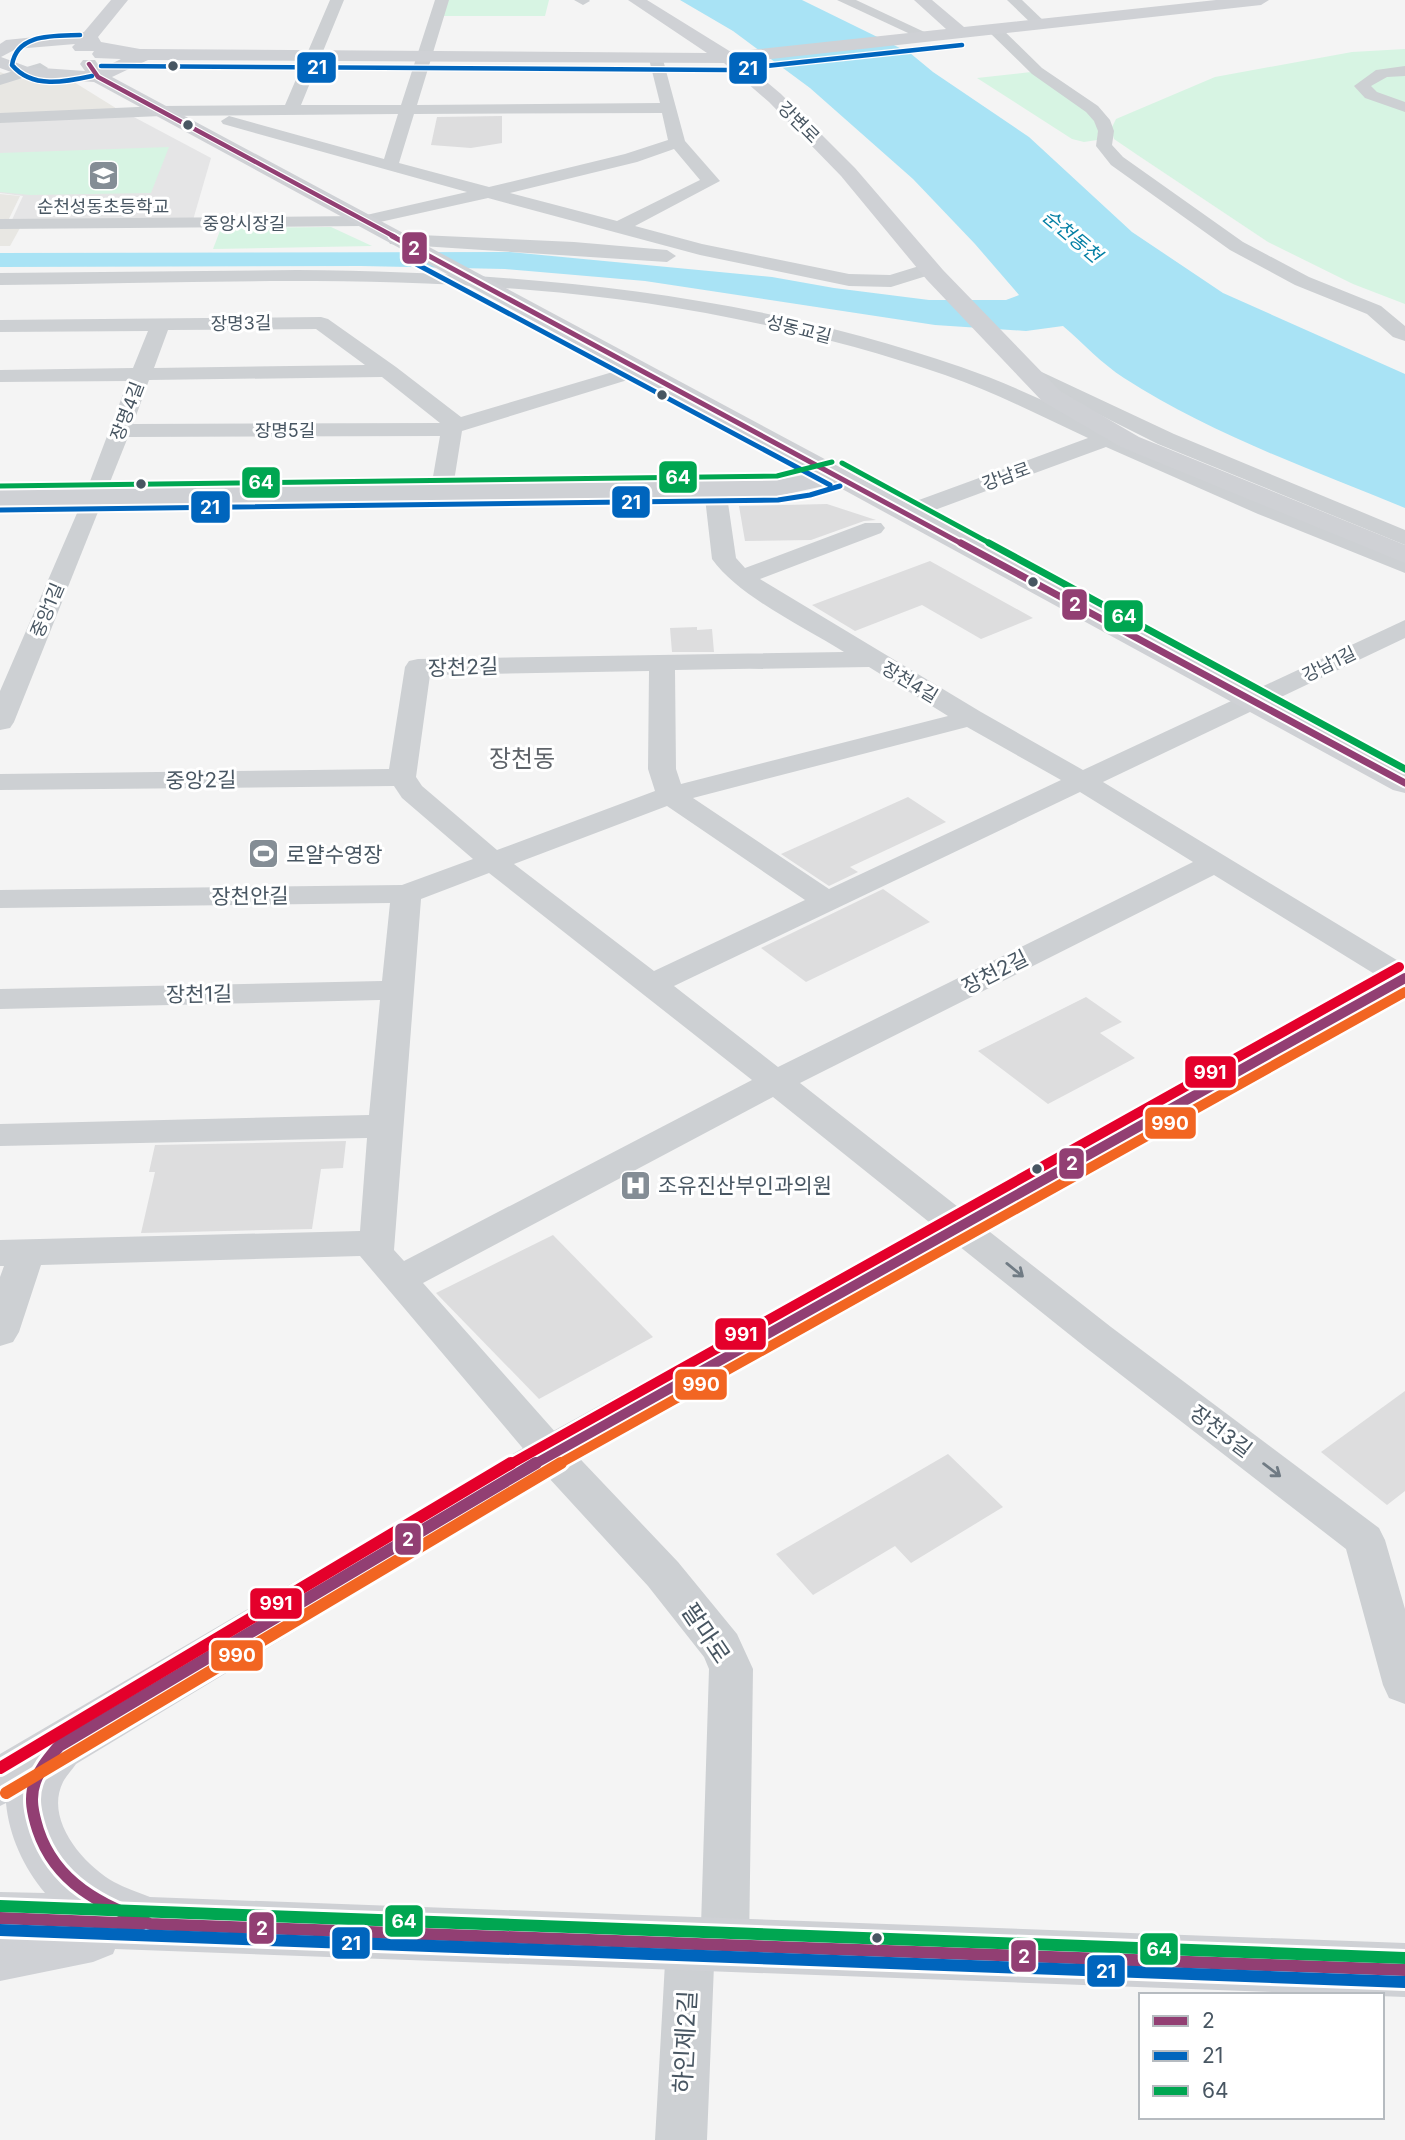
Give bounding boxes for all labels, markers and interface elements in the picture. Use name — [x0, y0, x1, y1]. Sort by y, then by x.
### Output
line badge: 21 — [296, 51, 337, 84]
line badge: 21 — [728, 51, 768, 85]
text: 21 — [307, 56, 327, 79]
text: 21 — [738, 57, 758, 80]
unlabelled marker — [166, 59, 180, 73]
street label: 강변로 — [774, 97, 824, 147]
unlabelled marker — [181, 118, 195, 132]
school or university icon: 순천성동초등학교 — [86, 158, 120, 192]
place label: 순천성동초등학교 — [37, 196, 169, 217]
water label: 순천동천 — [1038, 205, 1107, 268]
street label: 중앙시장길 — [203, 213, 285, 234]
line badge: 2 — [401, 231, 428, 265]
text: 2 — [408, 237, 420, 260]
street label: 성동교길 — [764, 311, 834, 347]
street label: 장명3길 — [210, 312, 272, 334]
street label: 장명4길 — [106, 379, 148, 443]
unlabelled marker — [655, 388, 669, 402]
street label: 장명5길 — [255, 420, 315, 441]
street label: 강남로 — [979, 458, 1033, 494]
line badge: 64 — [658, 460, 698, 494]
line badge: 64 — [241, 466, 281, 499]
text: 64 — [665, 466, 691, 489]
text: 64 — [248, 471, 274, 494]
unlabelled marker — [134, 477, 148, 491]
line badge: 21 — [611, 485, 651, 519]
line badge: 21 — [190, 490, 231, 524]
text: 21 — [621, 491, 641, 514]
text: 21 — [200, 496, 220, 519]
unlabelled marker — [1026, 575, 1040, 589]
street label: 중앙1길 — [26, 580, 68, 640]
line badge: 2 — [1061, 588, 1088, 621]
text: 2 — [1069, 593, 1081, 616]
line badge: 64 — [1103, 599, 1144, 633]
text: 64 — [1111, 605, 1137, 628]
street label: 강남1길 — [1299, 642, 1359, 686]
street label: 장천2길 — [427, 653, 499, 681]
street label: 장천4길 — [878, 657, 942, 707]
district label: 장천동 — [489, 744, 555, 773]
street label: 중앙2길 — [165, 767, 237, 793]
sports icon: 로얄수영장 — [246, 837, 280, 871]
place label: 로얄수영장 — [286, 842, 383, 867]
street label: 장천안길 — [211, 883, 289, 909]
street label: 장천2길 — [958, 945, 1032, 999]
street label: 장천1길 — [166, 981, 232, 1007]
line badge: 991 — [1184, 1055, 1237, 1089]
text: 991 — [1194, 1061, 1226, 1084]
line badge: 990 — [1144, 1106, 1197, 1140]
text: 990 — [1151, 1112, 1189, 1135]
line badge: 2 — [1058, 1147, 1085, 1180]
text: 2 — [1066, 1152, 1078, 1175]
unlabelled marker — [1030, 1162, 1044, 1176]
hospital icon: 조유진산부인과의원 — [618, 1168, 652, 1202]
place label: 조유진산부인과의원 — [658, 1173, 832, 1198]
one-way arrow — [1005, 1262, 1023, 1277]
line badge: 991 — [714, 1317, 767, 1351]
text: 991 — [725, 1323, 757, 1346]
line badge: 990 — [674, 1368, 728, 1401]
text: 990 — [682, 1373, 720, 1396]
street label: 장천3길 — [1185, 1400, 1257, 1462]
one-way arrow — [1262, 1462, 1280, 1477]
line badge: 2 — [394, 1522, 422, 1556]
text: 2 — [402, 1528, 414, 1551]
line badge: 991 — [249, 1587, 303, 1620]
text: 991 — [260, 1592, 292, 1615]
street label: 팔마로 — [675, 1597, 737, 1669]
line badge: 990 — [210, 1639, 264, 1672]
text: 990 — [218, 1644, 256, 1667]
line badge: 64 — [384, 1904, 424, 1938]
text: 64 — [391, 1910, 417, 1933]
line badge: 2 — [248, 1911, 275, 1945]
text: 2 — [256, 1917, 268, 1940]
line badge: 21 — [331, 1926, 371, 1960]
unlabelled marker — [870, 1931, 884, 1945]
text: 21 — [341, 1932, 361, 1955]
line badge: 64 — [1139, 1932, 1179, 1966]
text: 64 — [1146, 1938, 1172, 1961]
line badge: 2 — [1010, 1939, 1037, 1973]
text: 2 — [1018, 1945, 1030, 1968]
line badge: 21 — [1086, 1954, 1126, 1988]
text: 21 — [1096, 1960, 1116, 1983]
street label: 하인제2길 — [668, 1990, 702, 2094]
legend — [1139, 1993, 1384, 2119]
text: 2 — [1202, 2008, 1215, 2033]
text: 21 — [1202, 2043, 1223, 2068]
text: 64 — [1202, 2078, 1229, 2103]

